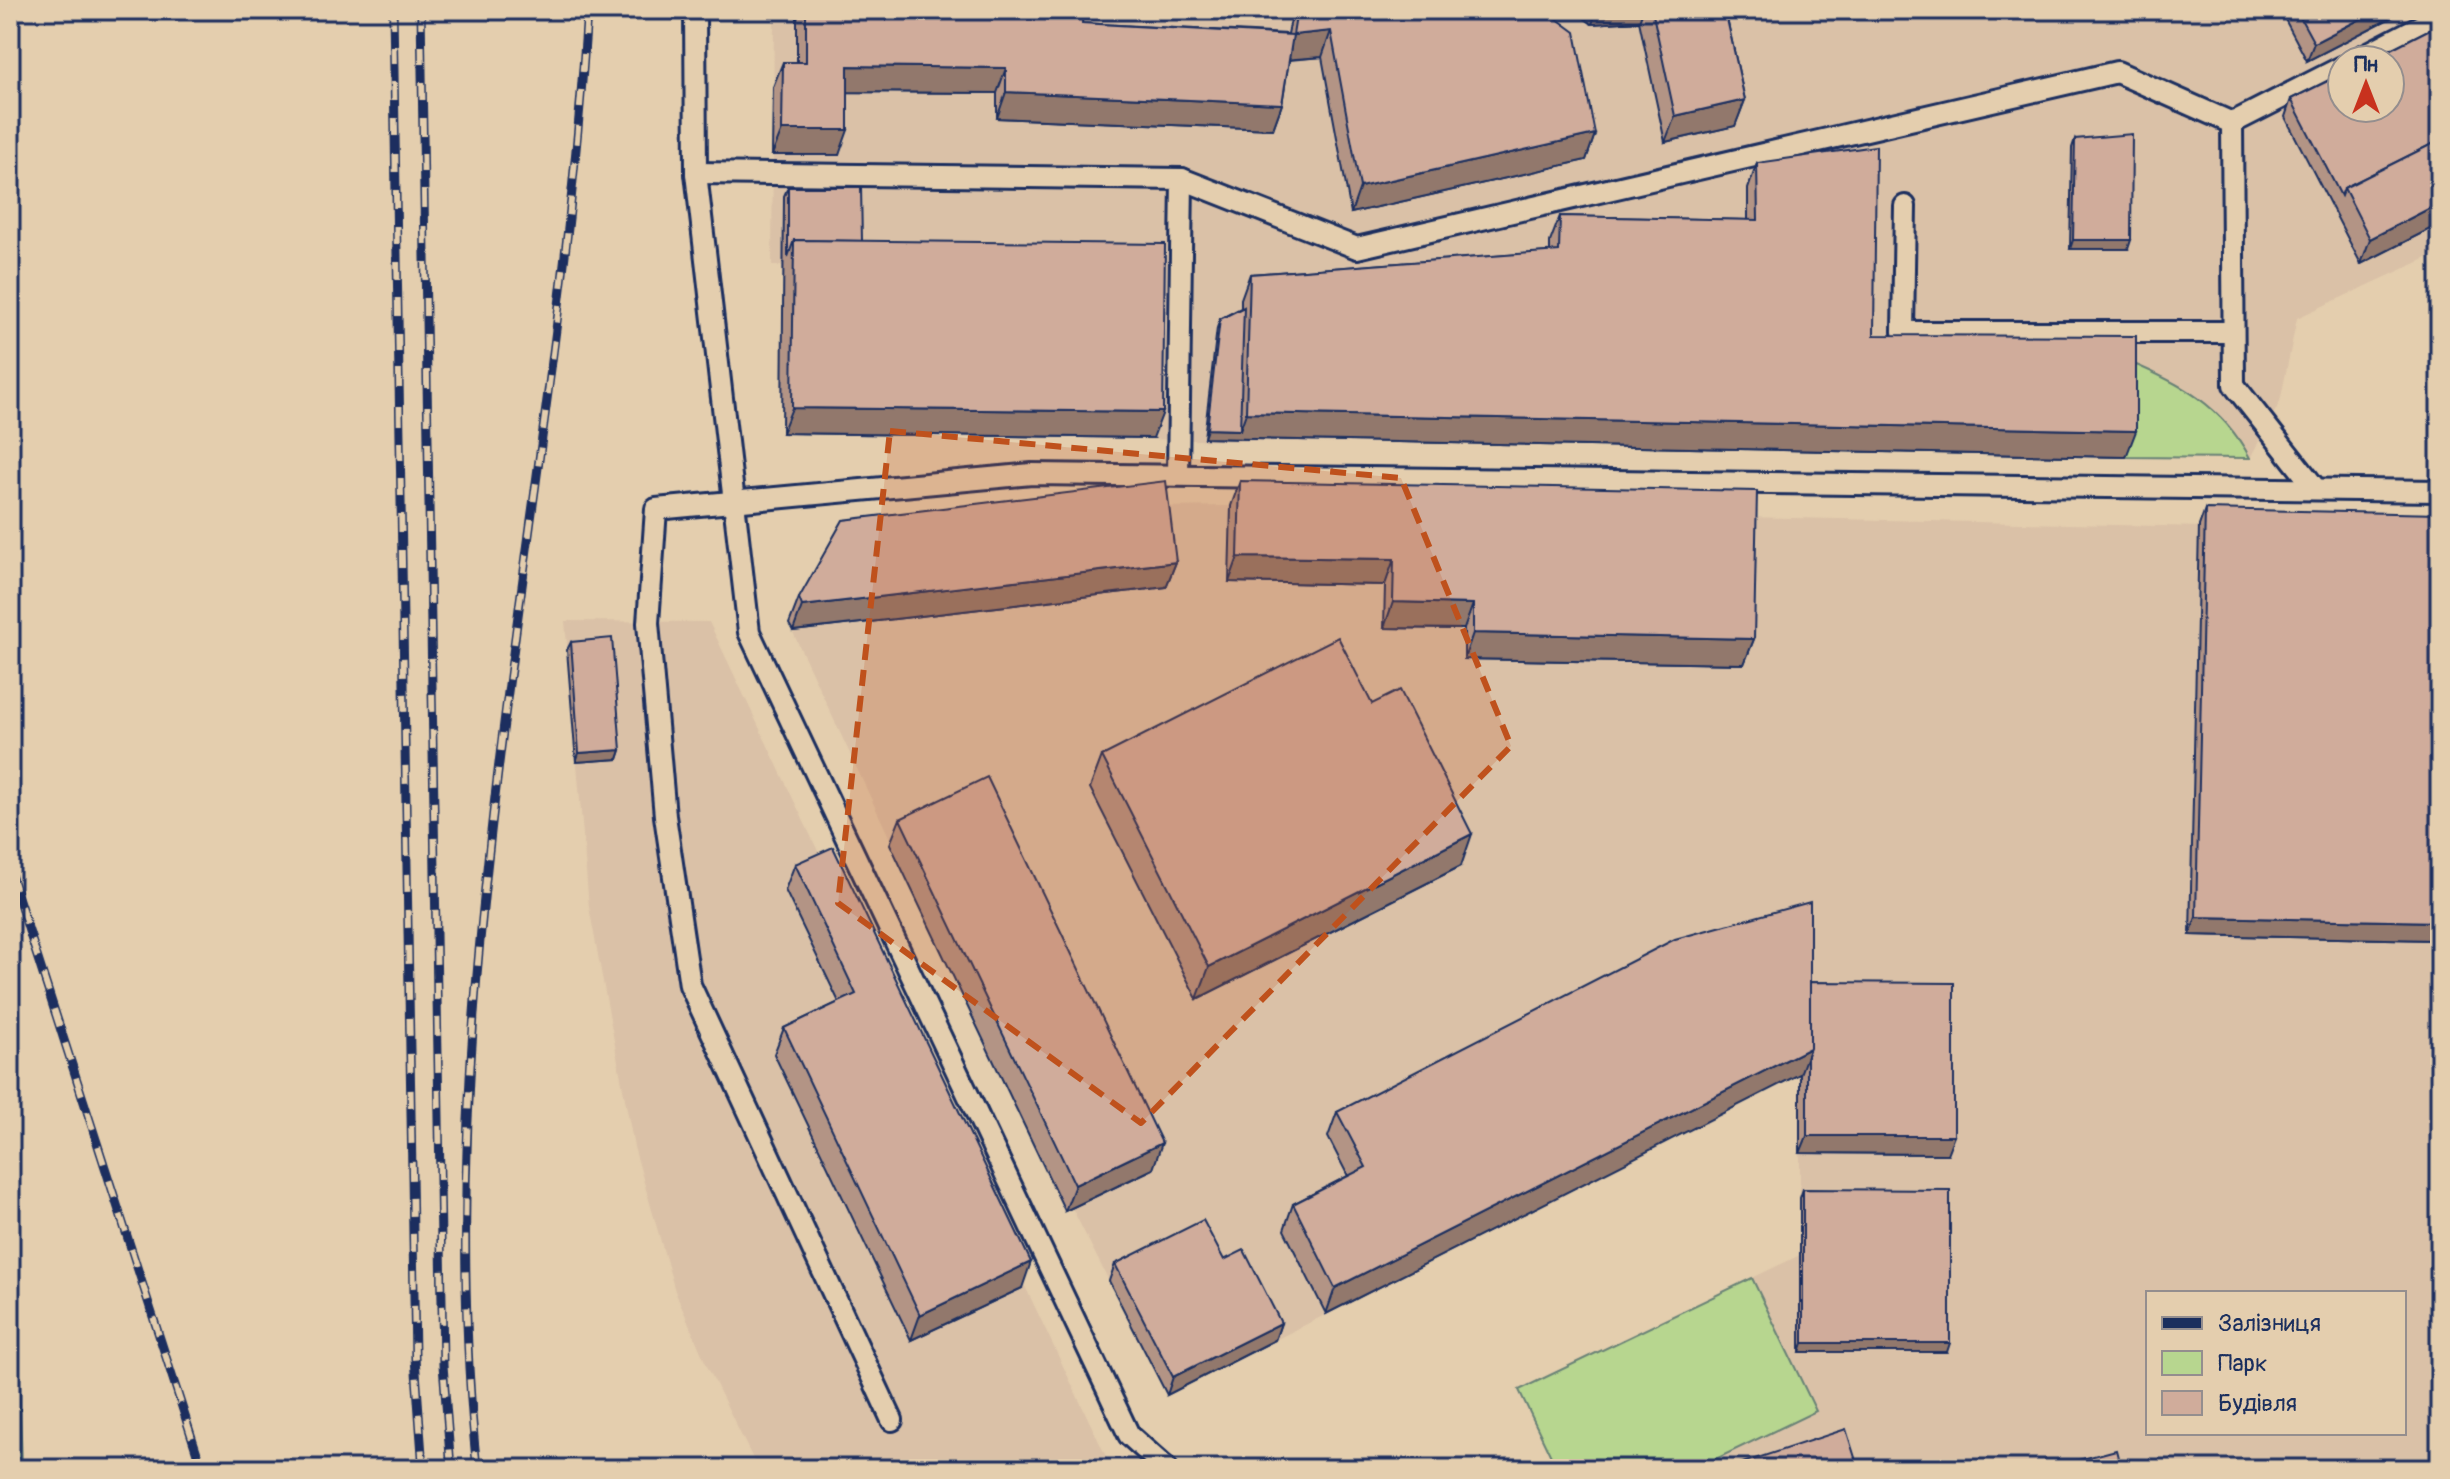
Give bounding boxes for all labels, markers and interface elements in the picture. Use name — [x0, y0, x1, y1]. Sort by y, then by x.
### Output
north arrow — [2326, 44, 2406, 124]
text: Пн — [2354, 51, 2378, 79]
legend — [2146, 1291, 2406, 1435]
text: Залізниця — [2218, 1309, 2321, 1338]
text: Парк — [2218, 1349, 2267, 1378]
text: Будівля — [2218, 1389, 2297, 1418]

